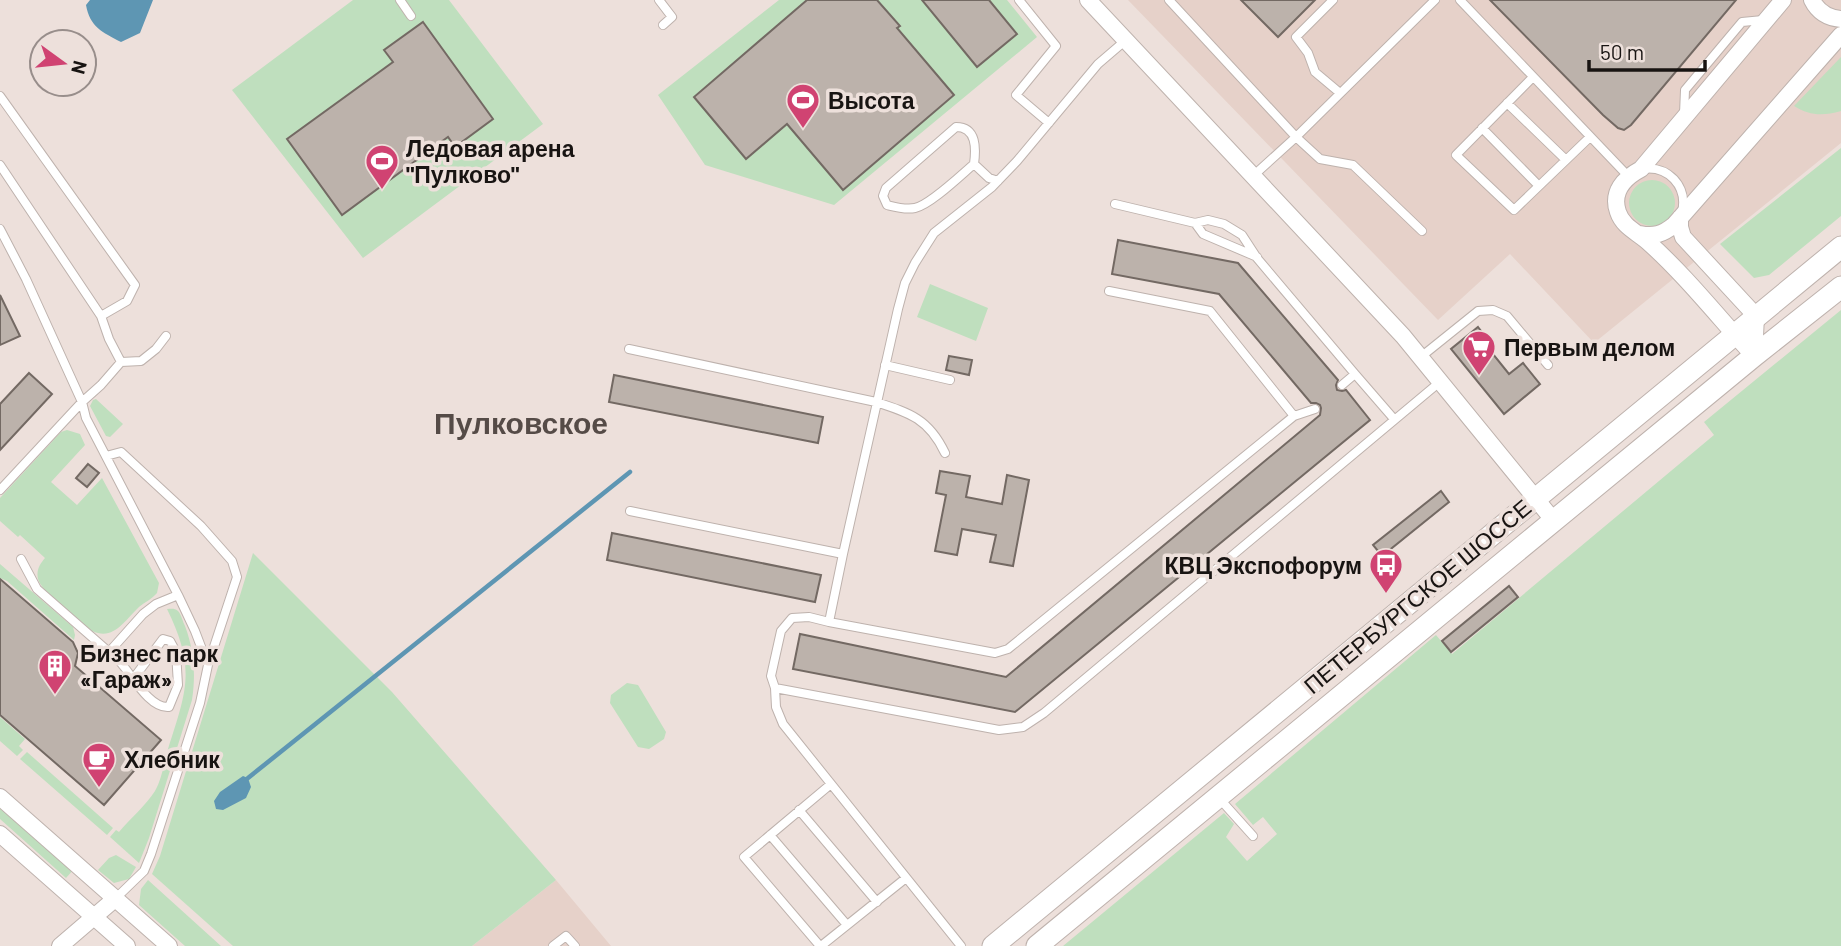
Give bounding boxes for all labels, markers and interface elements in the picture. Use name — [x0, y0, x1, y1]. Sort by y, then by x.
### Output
north arrow — [28, 28, 98, 98]
scale bar — [1589, 28, 1704, 72]
text: 50 m — [1600, 39, 1644, 64]
text: N — [67, 58, 93, 77]
sports icon: Высота — [784, 81, 822, 130]
place label: Высота — [828, 86, 915, 114]
place label: Ледовая арена "Пулково" — [406, 134, 575, 188]
sports icon: Ледовая арена "Пулково" — [363, 142, 401, 191]
supermarket icon: Первым делом — [1460, 328, 1498, 377]
place label: Первым делом — [1504, 333, 1675, 361]
district label: Пулковское — [434, 404, 608, 440]
street label: ПЕТЕРБУРГСКОЕ ШОССЕ — [1298, 493, 1536, 699]
bus stop icon: КВЦ Экспофорум — [1367, 546, 1405, 595]
place label: КВЦ Экспофорум — [1165, 551, 1362, 579]
place label: Бизнес парк «Гараж» — [80, 639, 219, 693]
building icon: Бизнес парк «Гараж» — [36, 647, 74, 696]
cafe icon: Хлебник — [80, 740, 118, 789]
place label: Хлебник — [124, 745, 220, 773]

